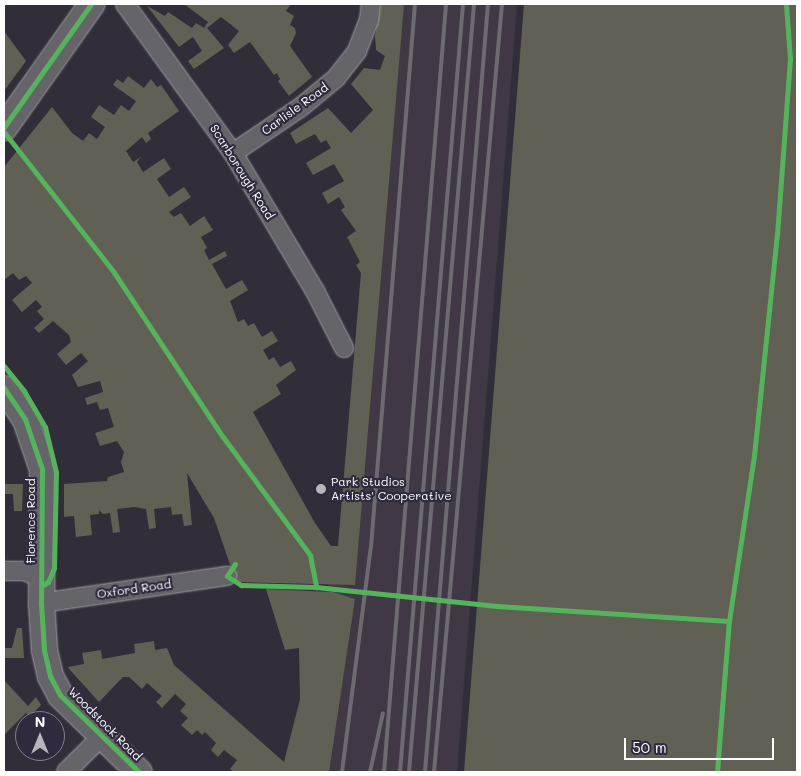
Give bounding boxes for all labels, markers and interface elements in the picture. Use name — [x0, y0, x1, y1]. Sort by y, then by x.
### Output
street label: Carlisle Road — [259, 80, 331, 138]
street label: Scarborough Road — [207, 122, 277, 222]
place label: Park Studios Artists' Cooperative — [331, 475, 452, 503]
street label: Florence Road — [24, 478, 38, 564]
marker: Park Studios Artists' Cooperative — [315, 483, 327, 495]
street label: Oxford Road — [96, 577, 172, 601]
street label: Woodstock Road — [65, 684, 145, 764]
north arrow — [15, 711, 65, 761]
text: N — [35, 712, 45, 731]
scale bar — [626, 728, 776, 760]
text: 50 m — [632, 737, 667, 757]

